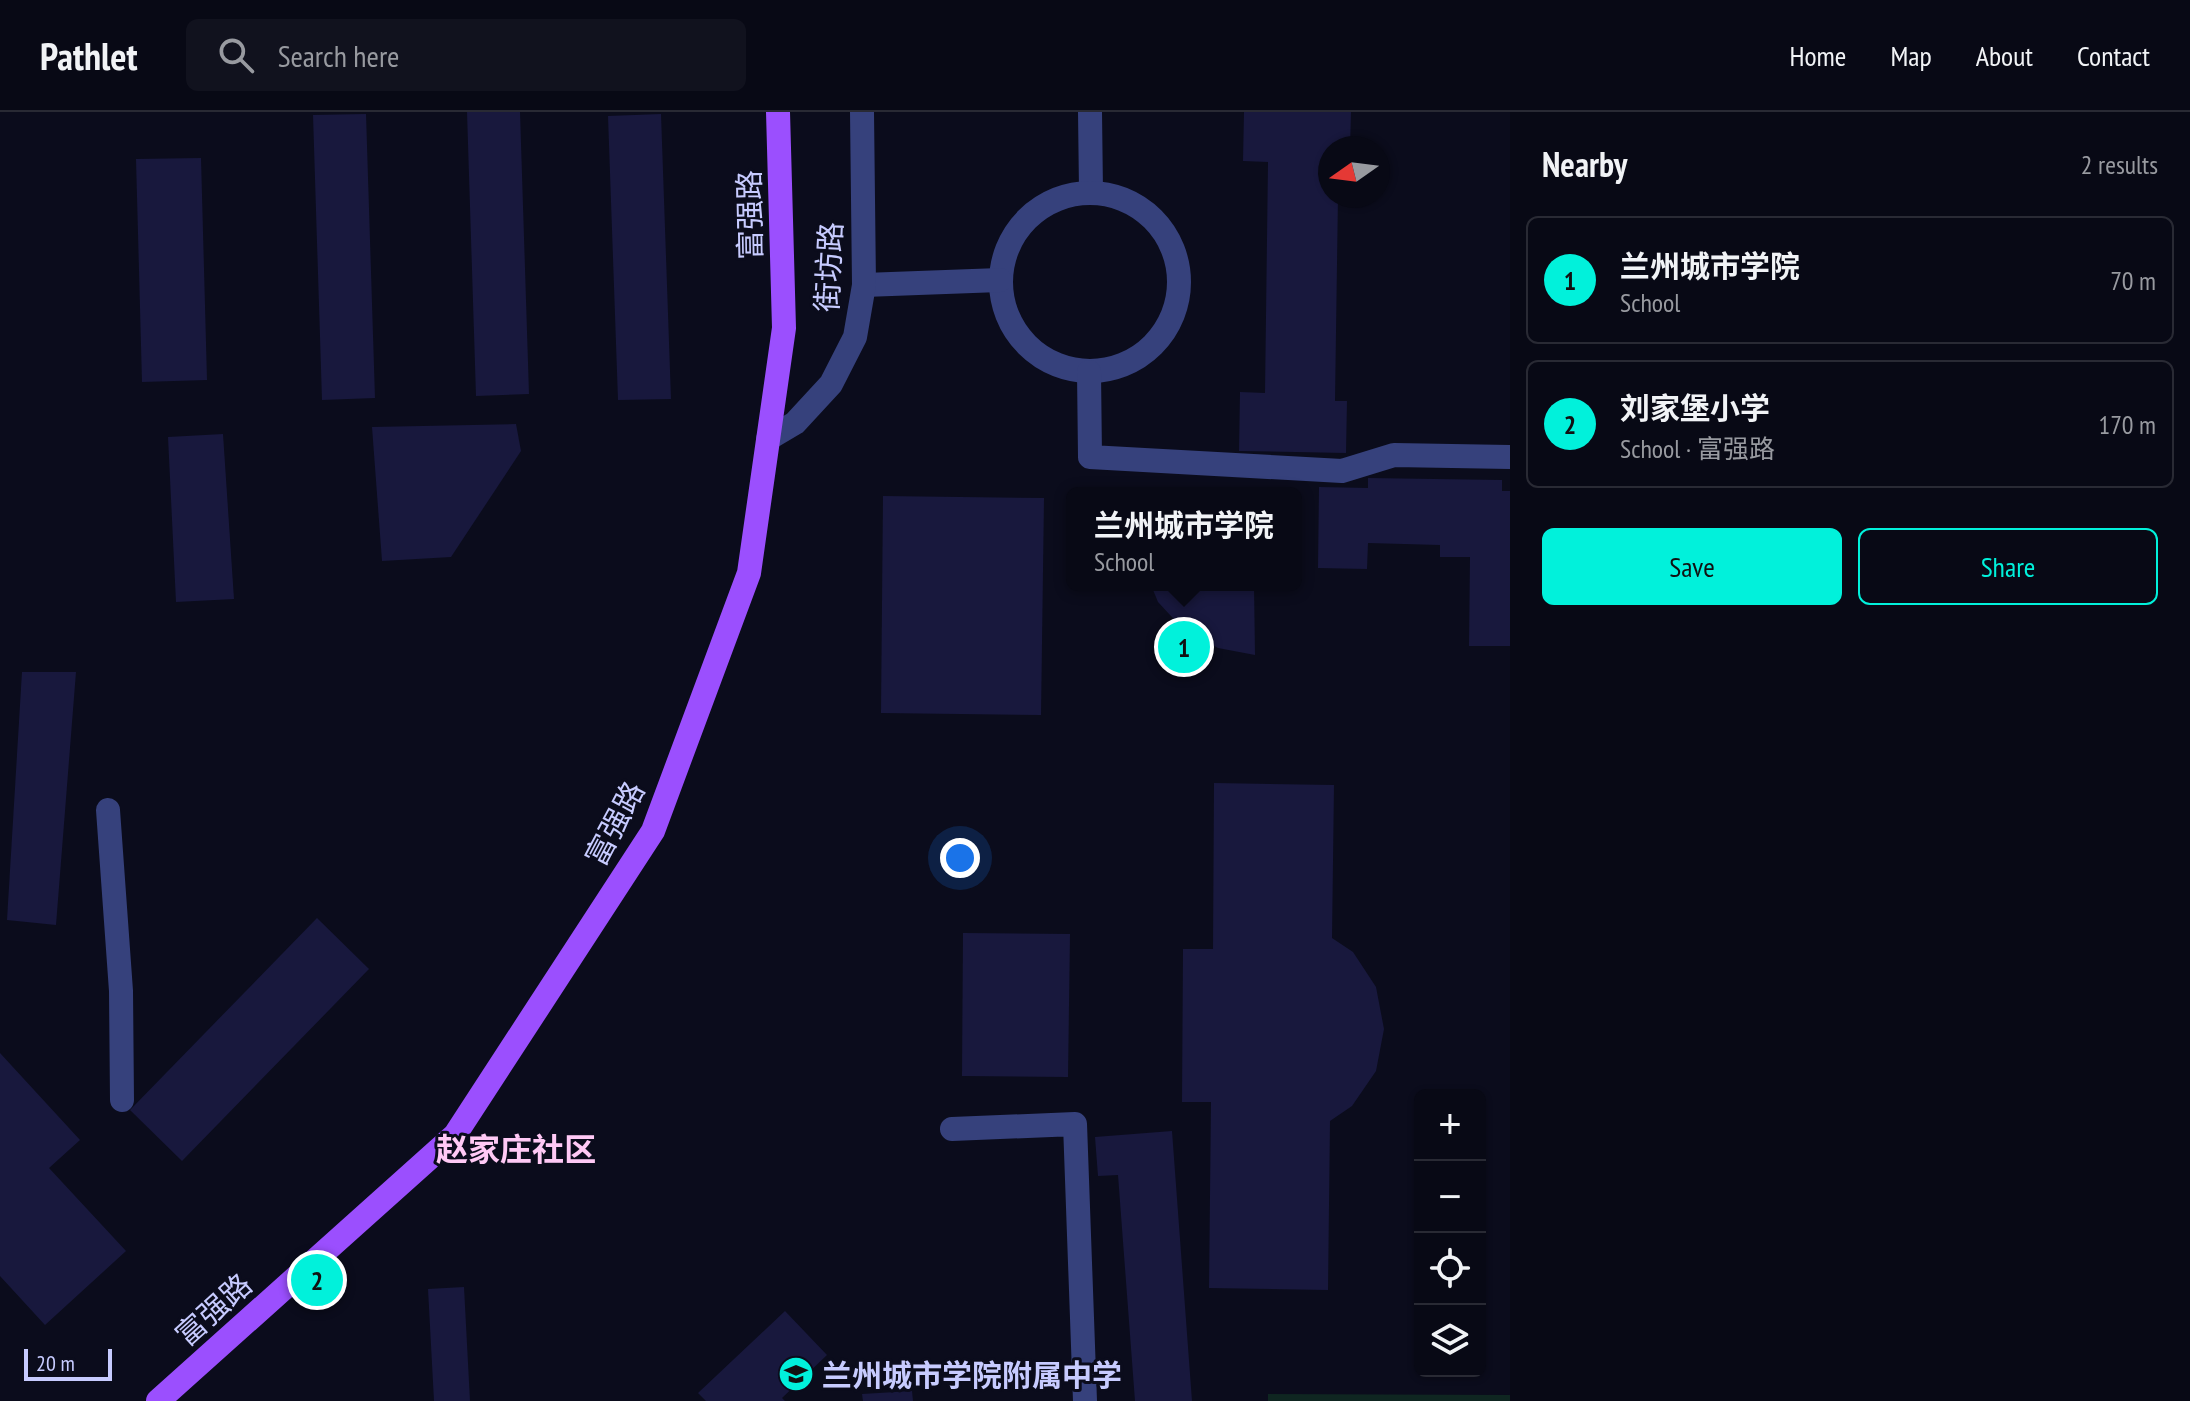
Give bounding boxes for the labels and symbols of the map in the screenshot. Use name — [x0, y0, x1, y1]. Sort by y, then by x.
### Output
north arrow — [1318, 136, 1390, 208]
street label: 富强路 — [729, 170, 769, 260]
street label: 街坊路 — [806, 221, 850, 313]
pin: 1 — [1158, 617, 1210, 677]
street label: 富强路 — [576, 774, 652, 872]
your location — [940, 838, 980, 878]
district label: 赵家庄社区 — [436, 1128, 596, 1170]
pin: 2 — [291, 1250, 343, 1310]
street label: 富强路 — [167, 1264, 259, 1354]
scale bar — [24, 1345, 112, 1381]
school or university icon: 兰州城市学院附属中学 — [777, 1355, 815, 1393]
place label: 兰州城市学院附属中学 — [822, 1355, 1122, 1394]

